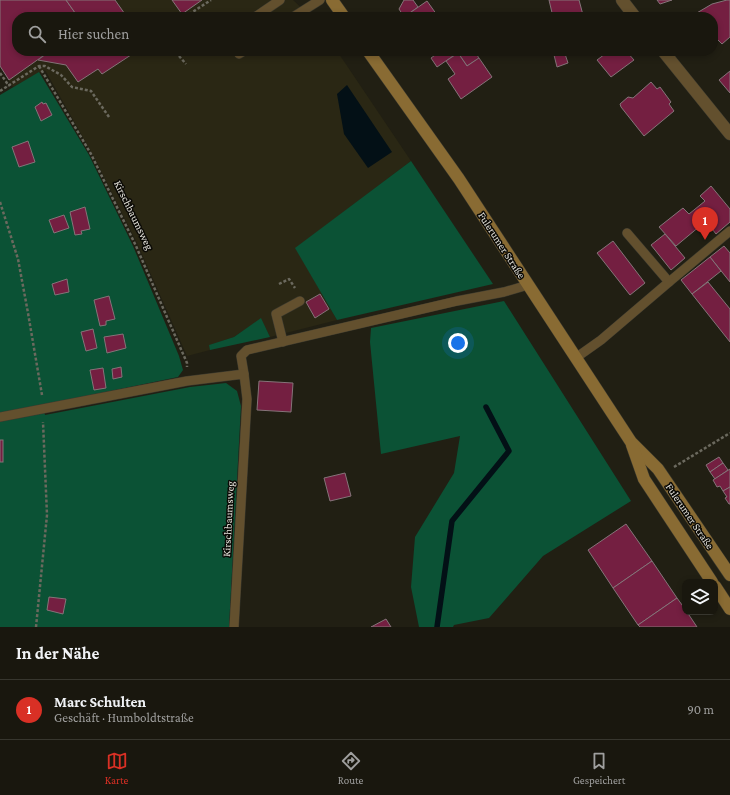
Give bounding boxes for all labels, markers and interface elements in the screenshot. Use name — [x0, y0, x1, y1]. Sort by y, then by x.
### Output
search box — [12, 12, 718, 56]
icon: search — [26, 23, 48, 45]
text: Hier suchen — [58, 26, 129, 42]
street label: Kirschbaumsweg — [111, 178, 156, 253]
pin: 1 — [692, 207, 718, 240]
street label: Fulerumer Straße — [476, 210, 528, 281]
your location — [448, 333, 468, 353]
street label: Kirschbaumsweg — [220, 480, 237, 557]
street label: Fulerumer Straße — [664, 481, 717, 551]
map controls — [682, 579, 718, 615]
button: layers — [682, 579, 718, 615]
text: In der Nähe — [16, 644, 99, 663]
text: Marc Schulten — [54, 694, 146, 710]
text: 1 — [27, 702, 31, 717]
text: 90 m — [687, 702, 714, 717]
text: Geschäft · Humboldtstraße — [54, 710, 194, 725]
tab: Karte — [105, 750, 128, 786]
tab: Route — [338, 750, 363, 786]
tab: Gespeichert — [573, 750, 625, 786]

